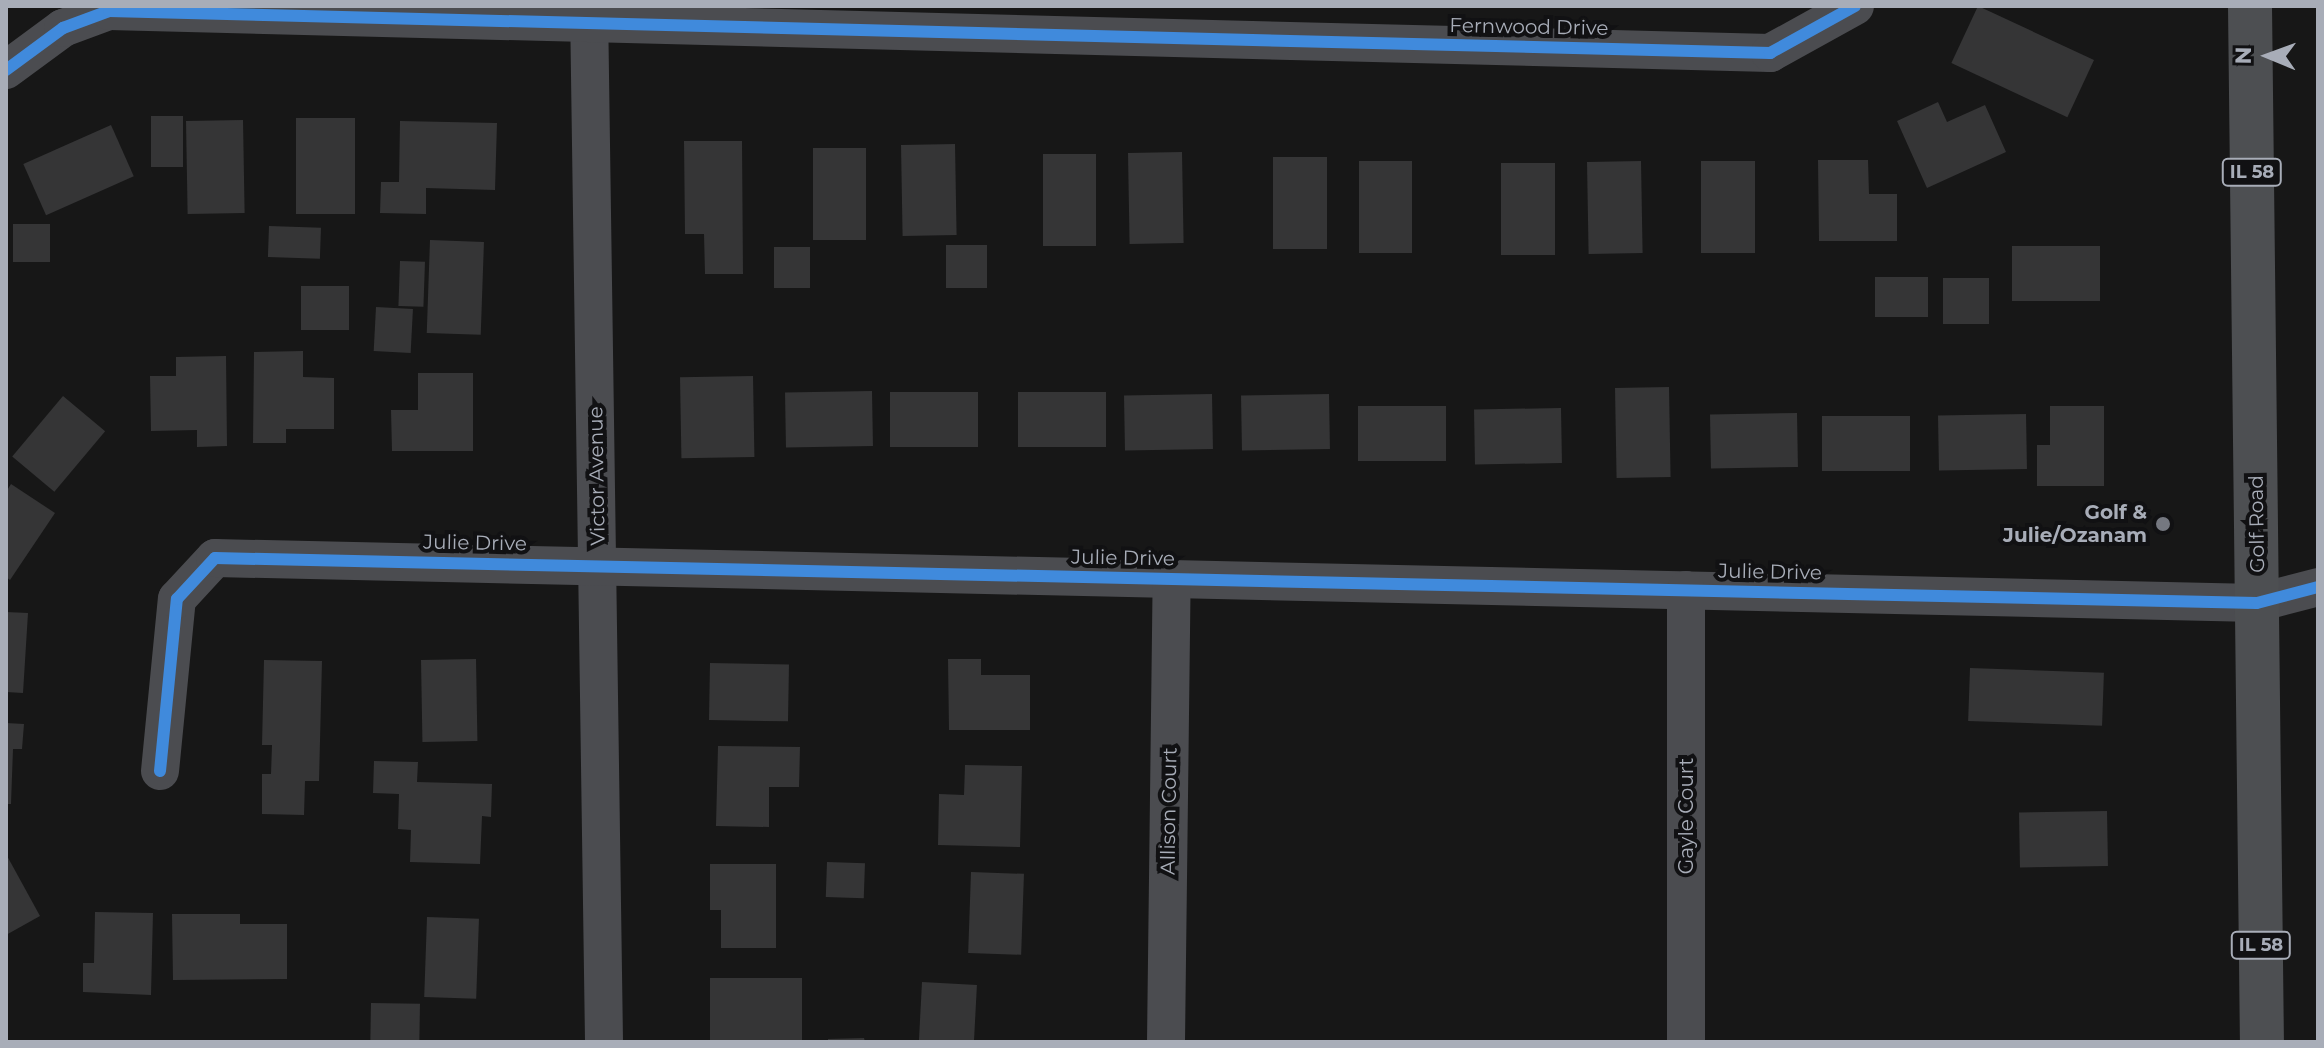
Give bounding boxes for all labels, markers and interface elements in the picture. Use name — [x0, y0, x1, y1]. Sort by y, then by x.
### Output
street label: Fernwood Drive — [1449, 14, 1609, 40]
north arrow — [2228, 16, 2308, 96]
text: N — [2230, 46, 2257, 65]
road number: IL 58 — [2220, 158, 2284, 186]
street label: Victor Avenue — [584, 406, 610, 546]
street label: Golf Road — [2244, 475, 2270, 573]
place label: Golf & Julie/Ozanam — [2003, 500, 2147, 547]
marker: Golf & Julie/Ozanam — [2154, 515, 2172, 533]
street label: Julie Drive — [423, 530, 527, 556]
street label: Julie Drive — [1071, 545, 1175, 571]
street label: Julie Drive — [1718, 559, 1822, 585]
street label: Allison Court — [1156, 747, 1182, 875]
street label: Gayle Court — [1674, 758, 1698, 874]
road number: IL 58 — [2229, 931, 2293, 959]

